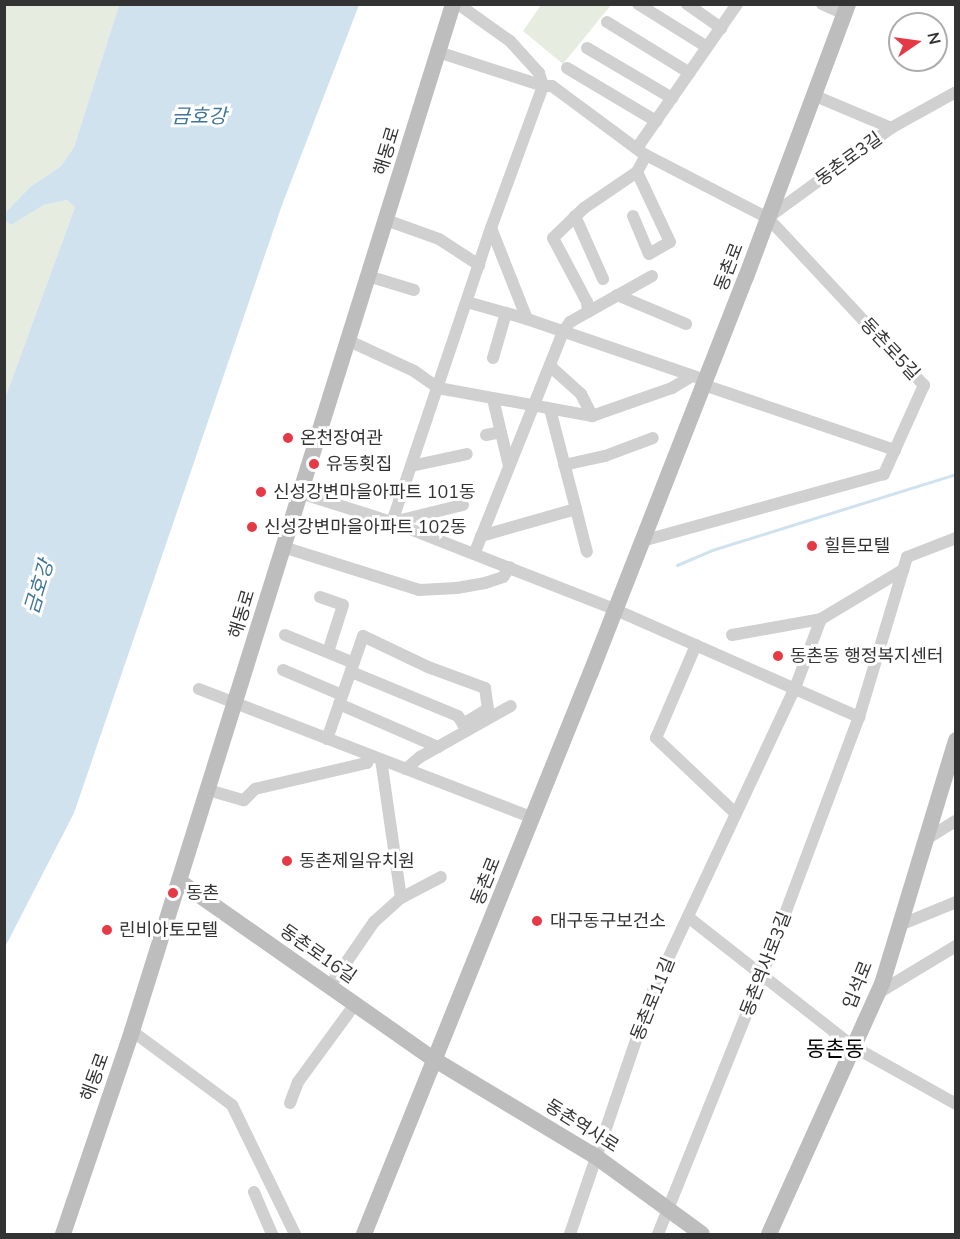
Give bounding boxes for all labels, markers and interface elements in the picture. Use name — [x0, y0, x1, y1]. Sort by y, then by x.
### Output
north arrow — [888, 12, 948, 72]
text: N — [922, 30, 946, 47]
water label: 금호강 — [171, 104, 227, 128]
street label: 해동로 — [369, 124, 405, 178]
street label: 동촌로3길 — [811, 128, 887, 190]
street label: 동촌로 — [710, 240, 748, 294]
street label: 동촌로5길 — [856, 313, 924, 385]
place label: 온천장여관 — [300, 427, 383, 449]
marker: 온천장여관 — [281, 431, 295, 445]
place label: 유동횟집 — [326, 453, 392, 475]
marker: 유동횟집 — [307, 457, 321, 471]
place label: 신성강변마을아파트 101동 — [273, 481, 476, 503]
marker: 신성강변마을아파트 101동 — [254, 485, 268, 499]
place label: 신성강변마을아파트 102동 — [264, 516, 467, 538]
marker: 신성강변마을아파트 102동 — [245, 520, 259, 534]
place label: 힐튼모텔 — [824, 535, 890, 557]
marker: 힐튼모텔 — [805, 539, 819, 553]
water label: 금호강 — [19, 557, 59, 617]
street label: 해동로 — [224, 587, 260, 641]
place label: 동촌동 행정복지센터 — [790, 645, 944, 667]
marker: 동촌동 행정복지센터 — [771, 649, 785, 663]
place label: 동촌제일유치원 — [299, 850, 415, 872]
marker: 동촌제일유치원 — [280, 854, 294, 868]
street label: 동촌로 — [467, 854, 505, 908]
place label: 동촌 — [186, 882, 219, 904]
marker: 동촌 — [164, 884, 182, 902]
street label: 동촌역사로3길 — [736, 909, 796, 1019]
place label: 대구동구보건소 — [550, 910, 666, 932]
marker: 대구동구보건소 — [528, 912, 546, 930]
place label: 린비아토모텔 — [119, 919, 218, 941]
street label: 동촌로16길 — [276, 920, 360, 988]
marker: 린비아토모텔 — [100, 923, 114, 937]
street label: 동촌로11길 — [627, 954, 679, 1044]
street label: 입석로 — [839, 958, 877, 1012]
district label: 동촌동 — [806, 1036, 864, 1062]
street label: 해동로 — [76, 1050, 114, 1104]
street label: 동촌역사로 — [541, 1095, 623, 1157]

